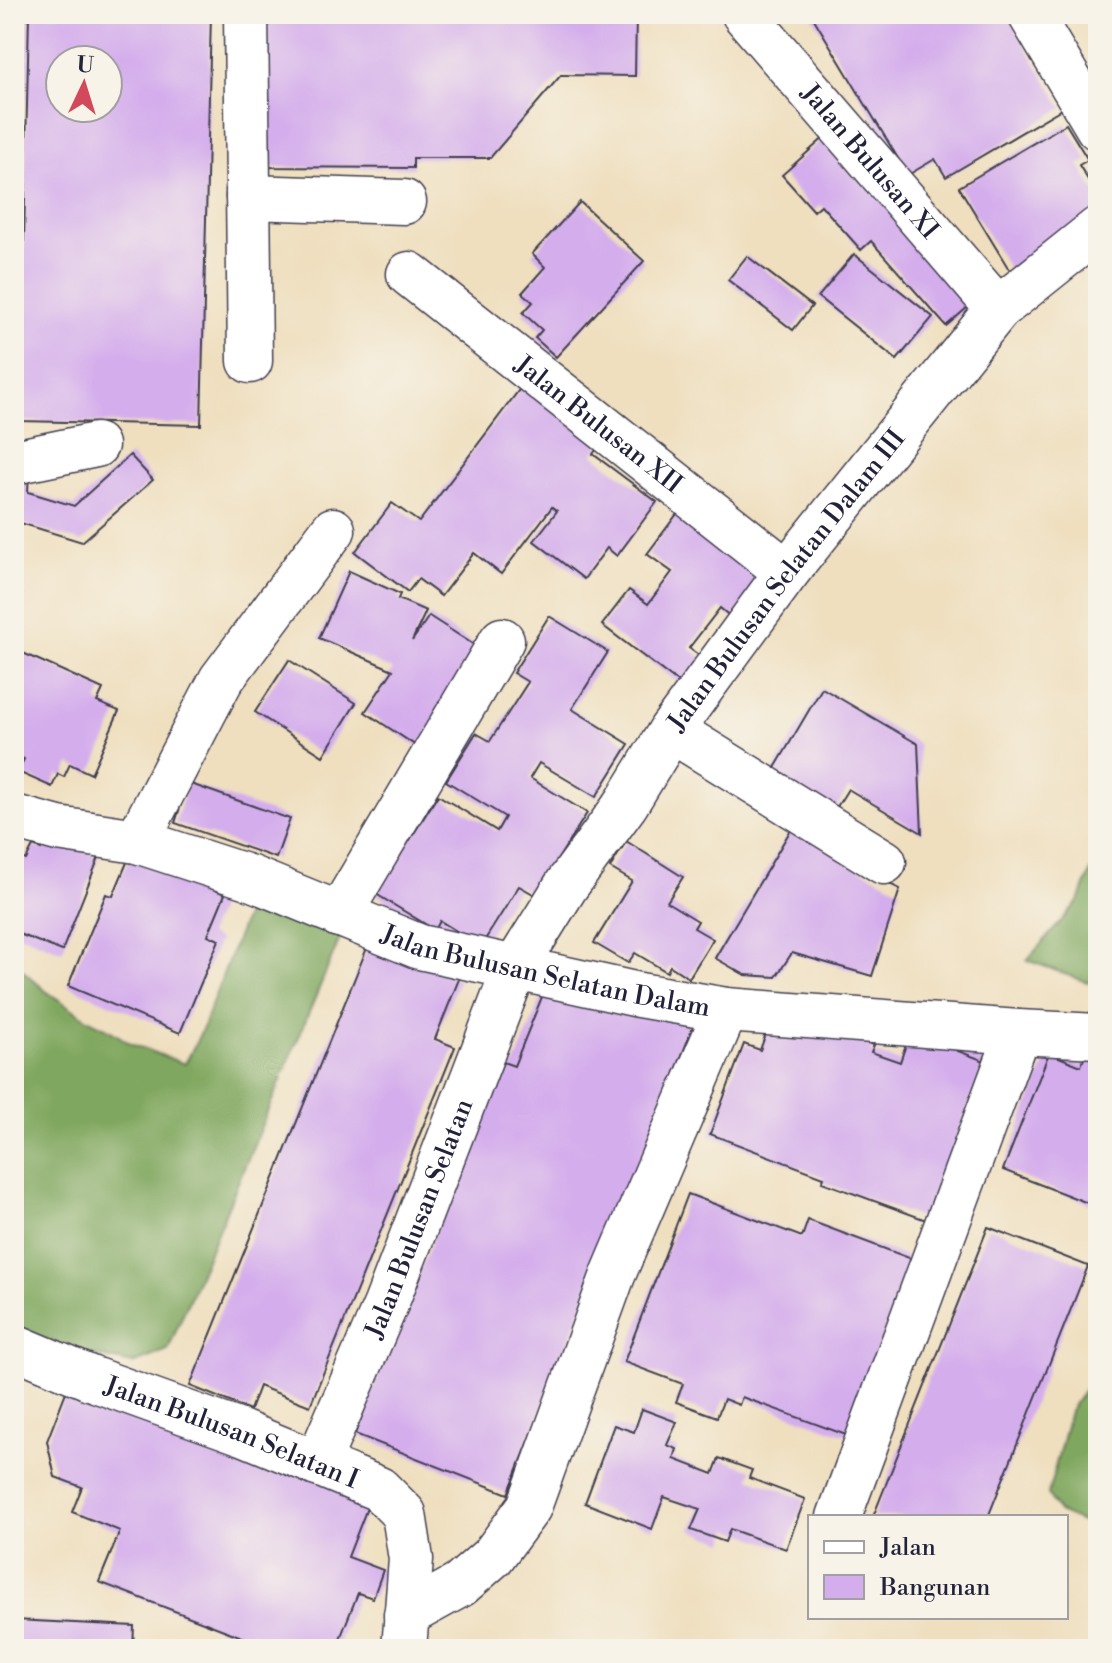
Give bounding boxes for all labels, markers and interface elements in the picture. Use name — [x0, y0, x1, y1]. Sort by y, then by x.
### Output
north arrow — [44, 44, 124, 124]
text: U — [76, 51, 95, 80]
street label: Jalan Bulusan XI — [794, 77, 945, 246]
street label: Jalan Bulusan XII — [508, 348, 689, 500]
street label: Jalan Bulusan Selatan Dalam III — [660, 423, 912, 738]
street label: Jalan Bulusan Selatan Dalam — [375, 918, 713, 1024]
street label: Jalan Bulusan Selatan — [358, 1094, 480, 1344]
street label: Jalan Bulusan Selatan I — [99, 1369, 363, 1496]
legend — [808, 1515, 1068, 1619]
text: Jalan — [879, 1533, 936, 1563]
text: Bangunan — [879, 1573, 990, 1603]

